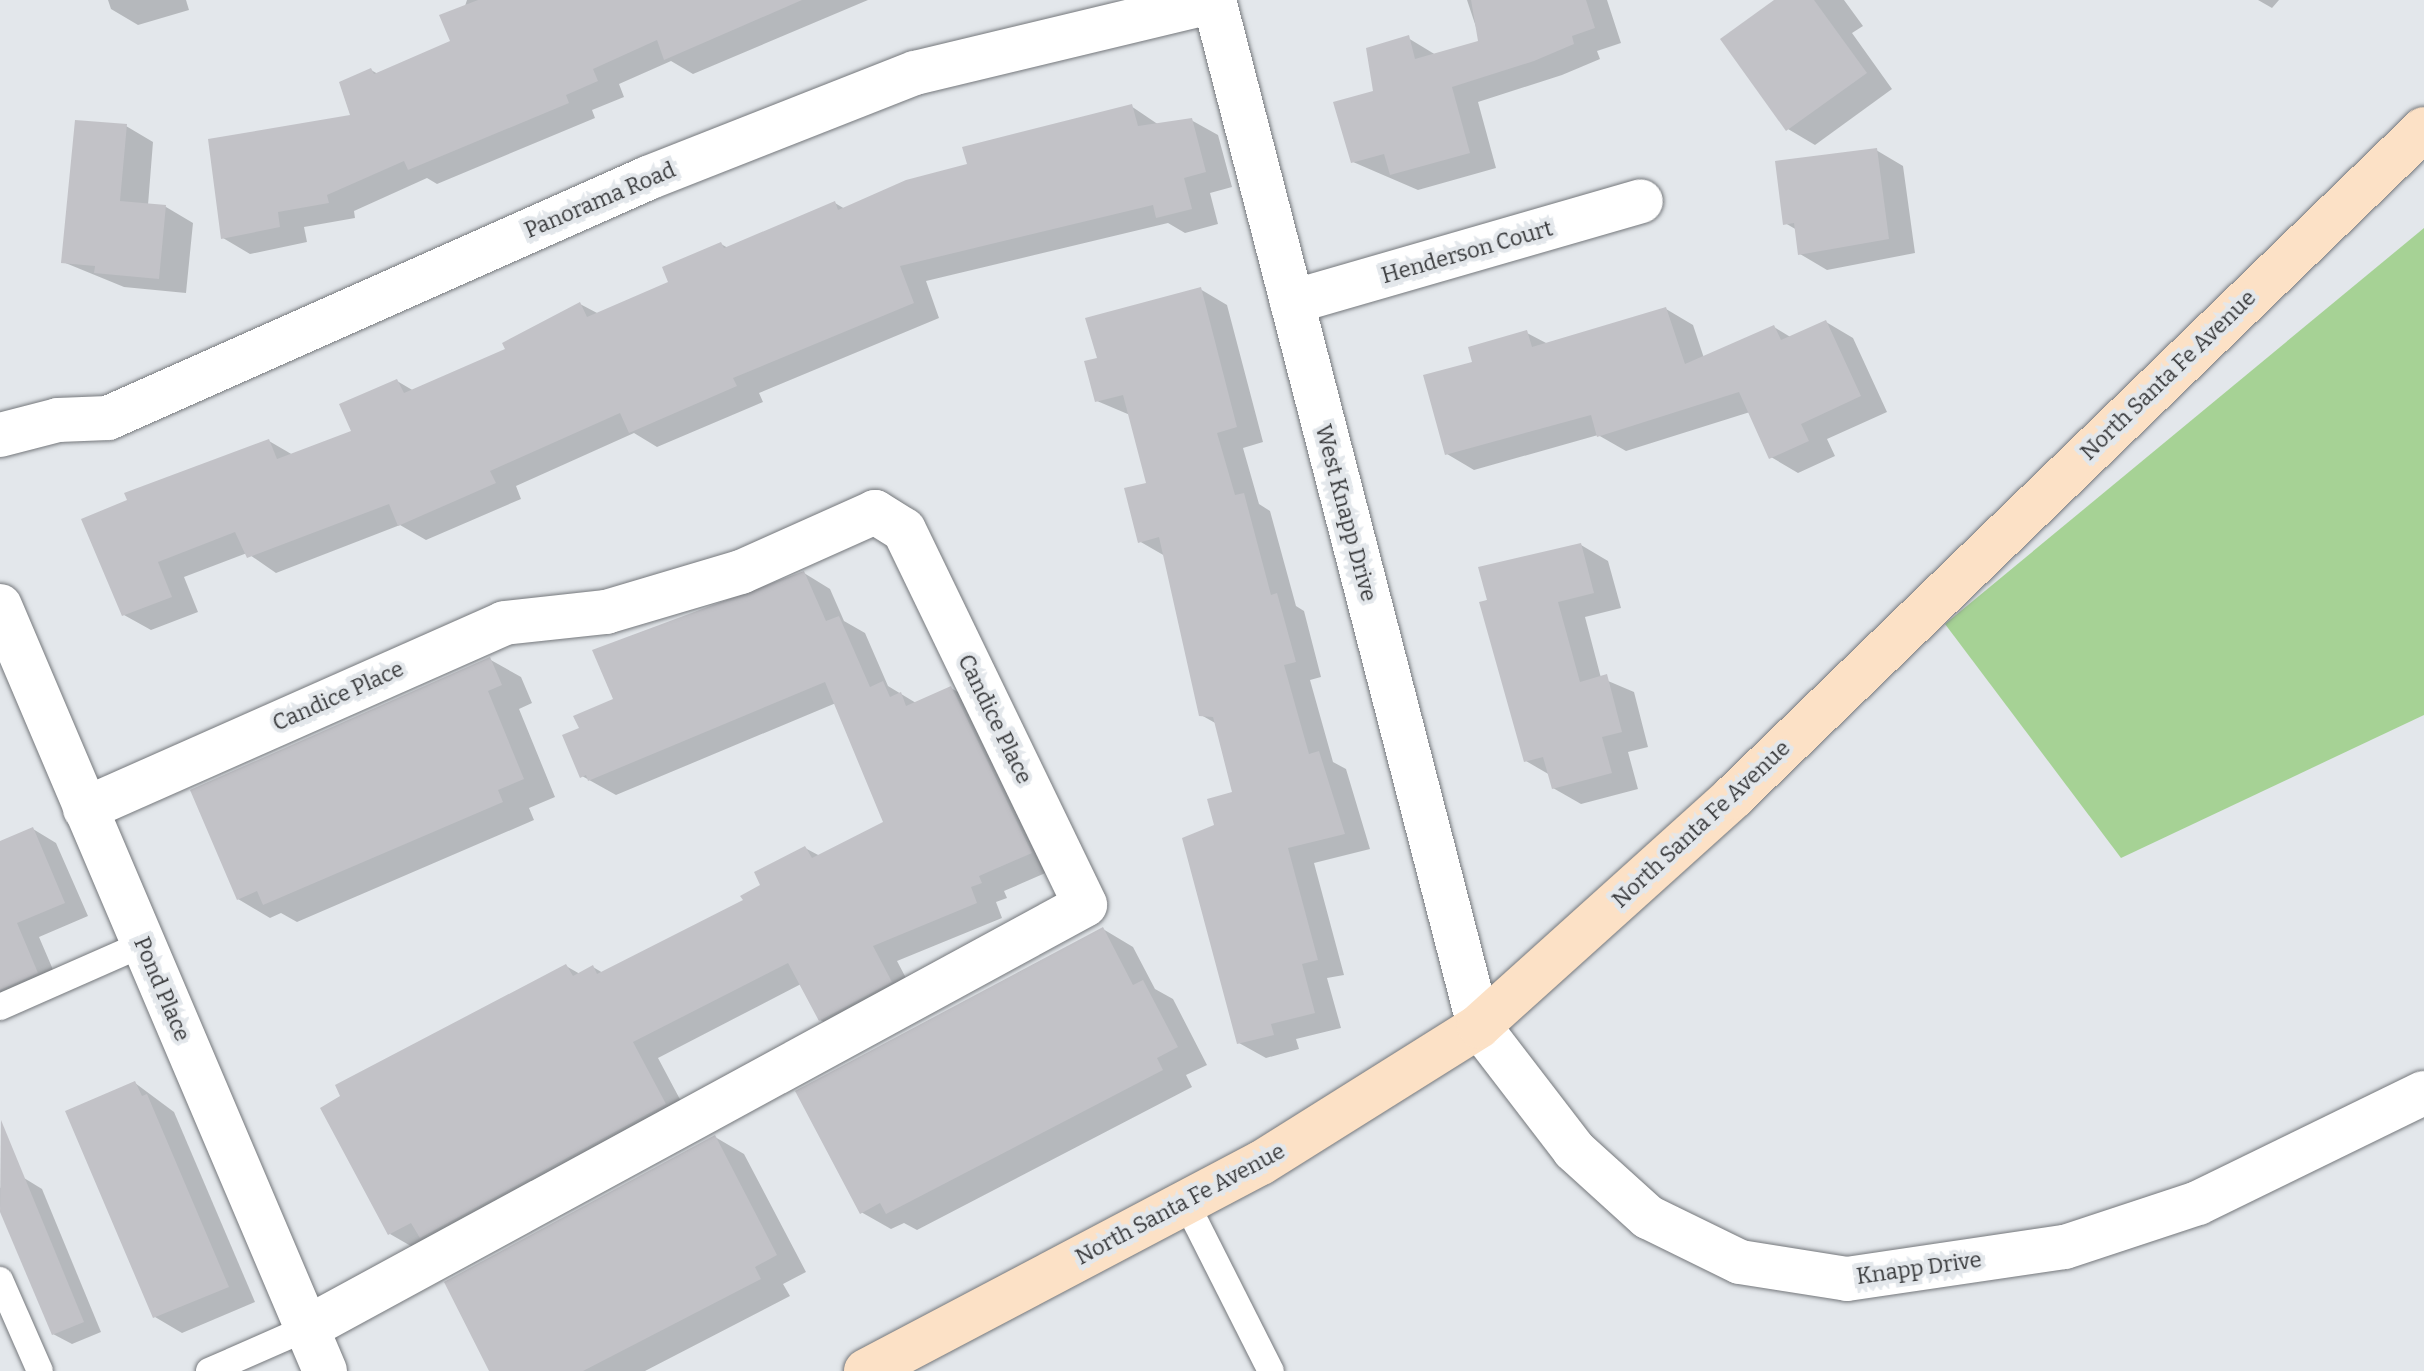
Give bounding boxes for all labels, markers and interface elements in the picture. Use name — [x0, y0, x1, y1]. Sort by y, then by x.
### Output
street label: Panorama Road — [521, 156, 679, 244]
street label: Henderson Court — [1378, 215, 1556, 289]
street label: North Santa Fe Avenue — [2075, 285, 2261, 465]
street label: West Knapp Drive — [1310, 422, 1382, 604]
street label: Candice Place — [952, 650, 1038, 788]
street label: Candice Place — [268, 655, 408, 737]
street label: North Santa Fe Avenue — [1607, 735, 1795, 913]
street label: Pond Place — [128, 933, 196, 1045]
street label: North Santa Fe Avenue — [1071, 1138, 1289, 1270]
street label: Knapp Drive — [1855, 1246, 1983, 1290]

